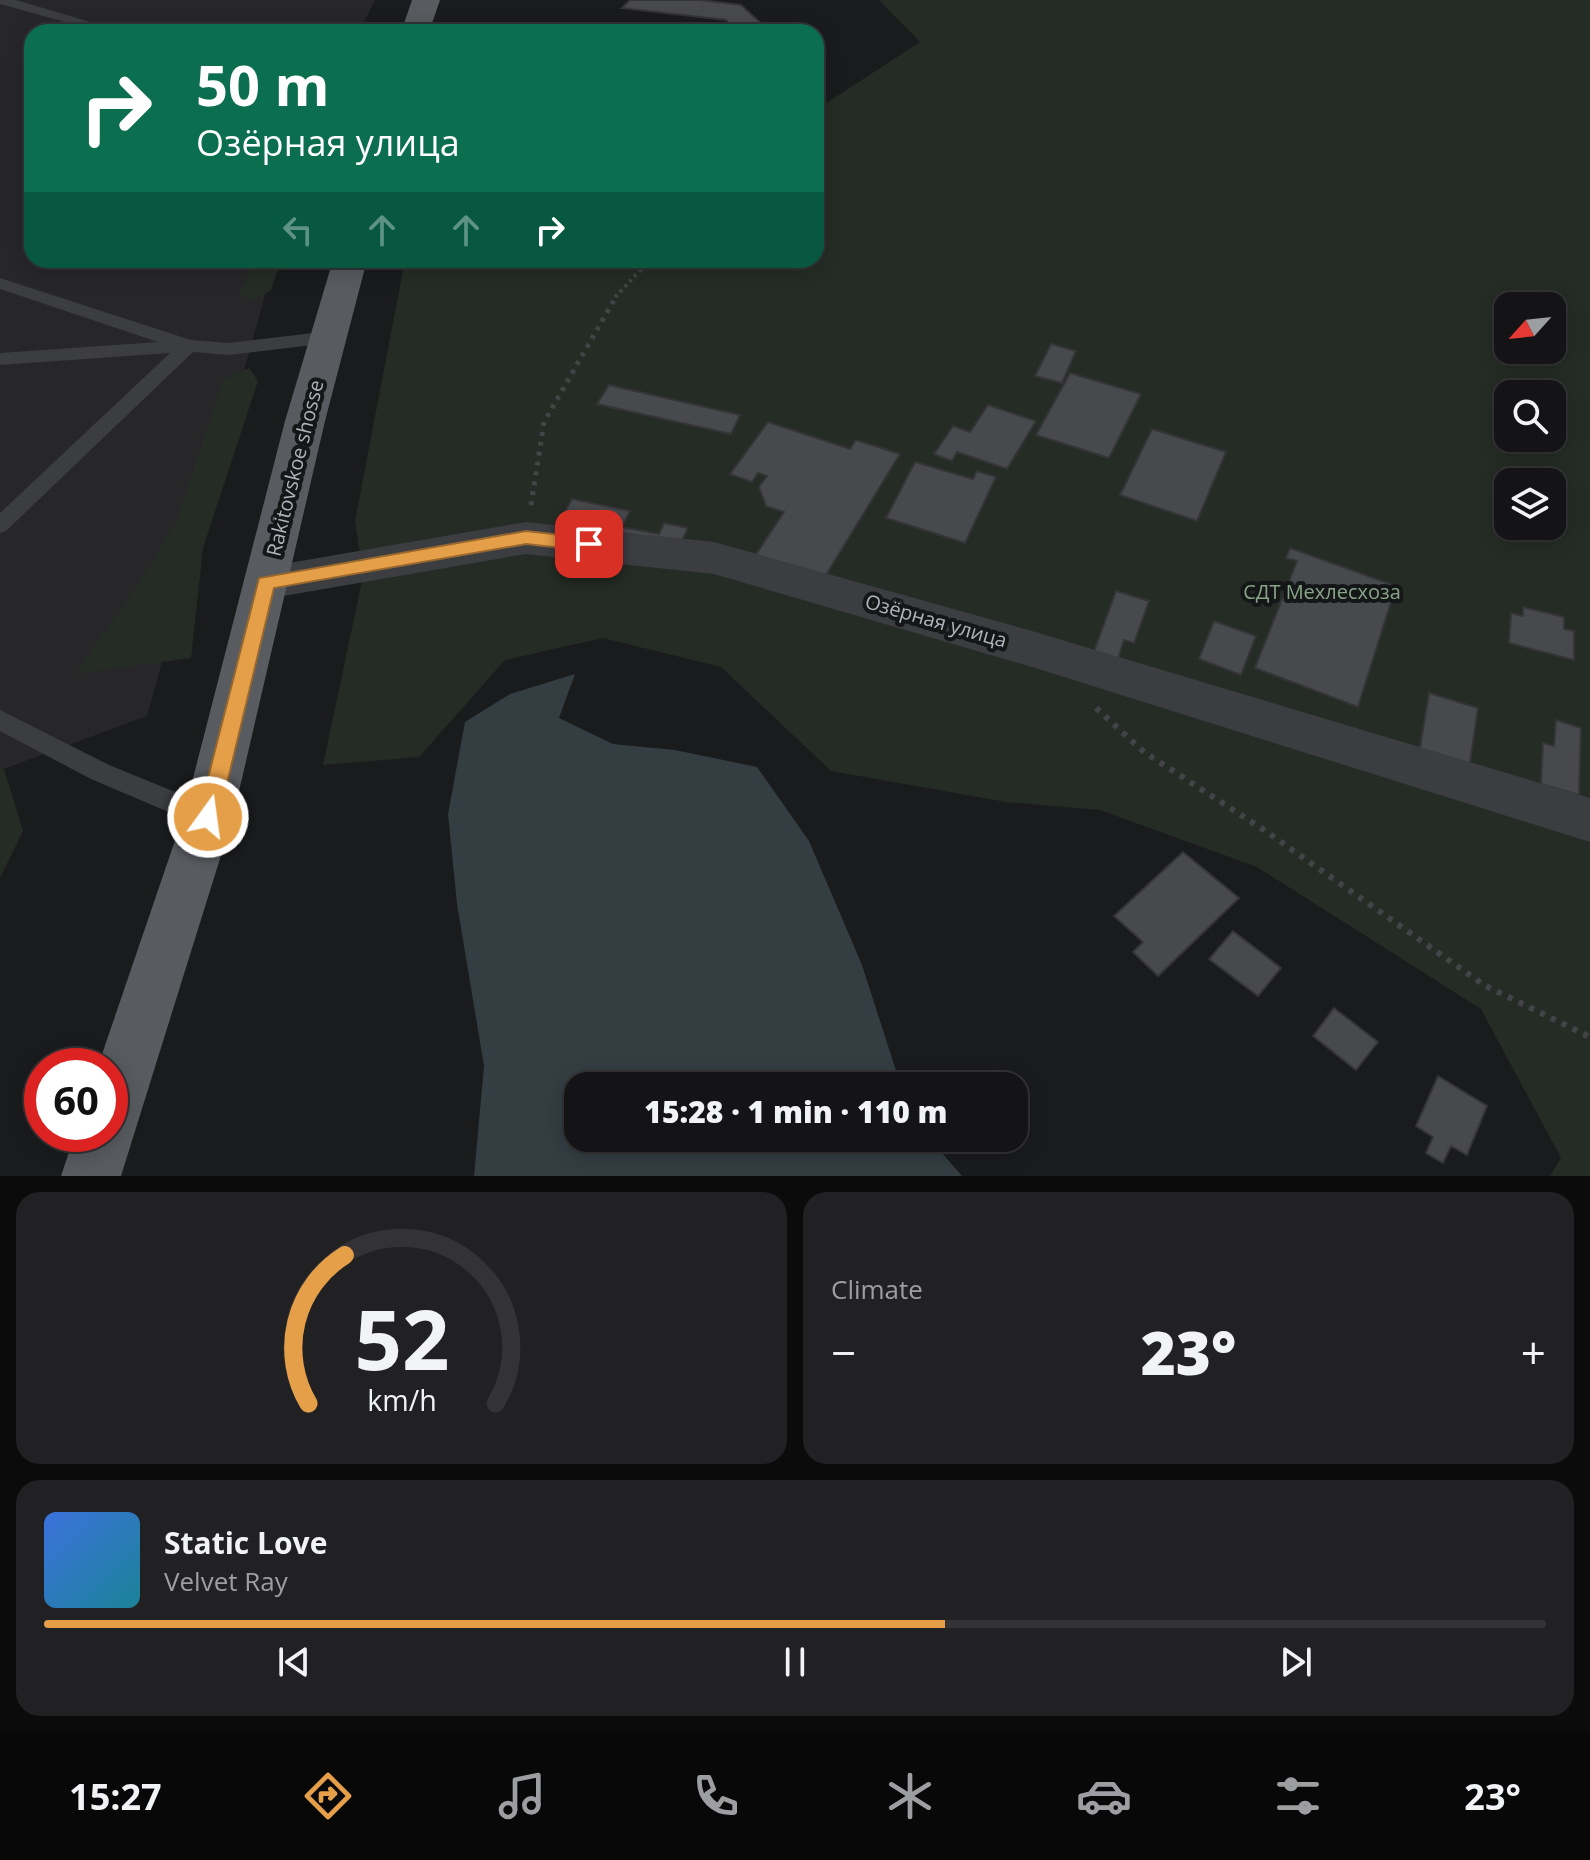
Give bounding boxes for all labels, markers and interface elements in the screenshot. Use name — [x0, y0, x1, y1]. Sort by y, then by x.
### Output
text: 50 m — [196, 46, 330, 122]
icon: right — [64, 56, 168, 160]
text: Озёрная улица — [196, 118, 460, 167]
icon: left — [276, 208, 320, 252]
icon: ahead — [360, 208, 404, 252]
icon: ahead — [444, 208, 488, 252]
icon: right — [528, 208, 572, 252]
north arrow — [1494, 292, 1566, 364]
map controls — [1494, 292, 1566, 540]
street label: Rakitovskoe shosse — [260, 377, 329, 559]
button: search — [1494, 380, 1566, 452]
button: layers — [1494, 468, 1566, 540]
pin — [555, 510, 623, 578]
icon: arrive — [567, 522, 611, 566]
park label: СДТ Мехлесхоза — [1243, 578, 1401, 605]
street label: Озёрная улица — [862, 587, 1010, 654]
position arrow — [166, 775, 250, 859]
speed limit sign: 60 — [24, 1048, 128, 1152]
text: 15:28 · 1 min · 110 m — [644, 1091, 948, 1132]
text: Climate — [831, 1271, 923, 1307]
text: 52 — [354, 1281, 449, 1394]
text: 23° — [1141, 1311, 1236, 1393]
text: − — [831, 1322, 856, 1382]
text: + — [1521, 1322, 1546, 1382]
text: km/h — [367, 1380, 436, 1419]
text: Static Love — [164, 1522, 327, 1563]
text: Velvet Ray — [164, 1563, 288, 1599]
icon: previous — [272, 1640, 316, 1684]
icon: pause — [773, 1640, 817, 1684]
icon: next — [1274, 1640, 1318, 1684]
icon: directions — [300, 1768, 356, 1824]
icon: music — [494, 1768, 550, 1824]
icon: phone — [688, 1768, 744, 1824]
icon: climate — [882, 1768, 938, 1824]
icon: car — [1076, 1768, 1132, 1824]
icon: filters — [1270, 1768, 1326, 1824]
text: 15:27 — [69, 1772, 162, 1821]
text: 23° — [1464, 1772, 1521, 1821]

